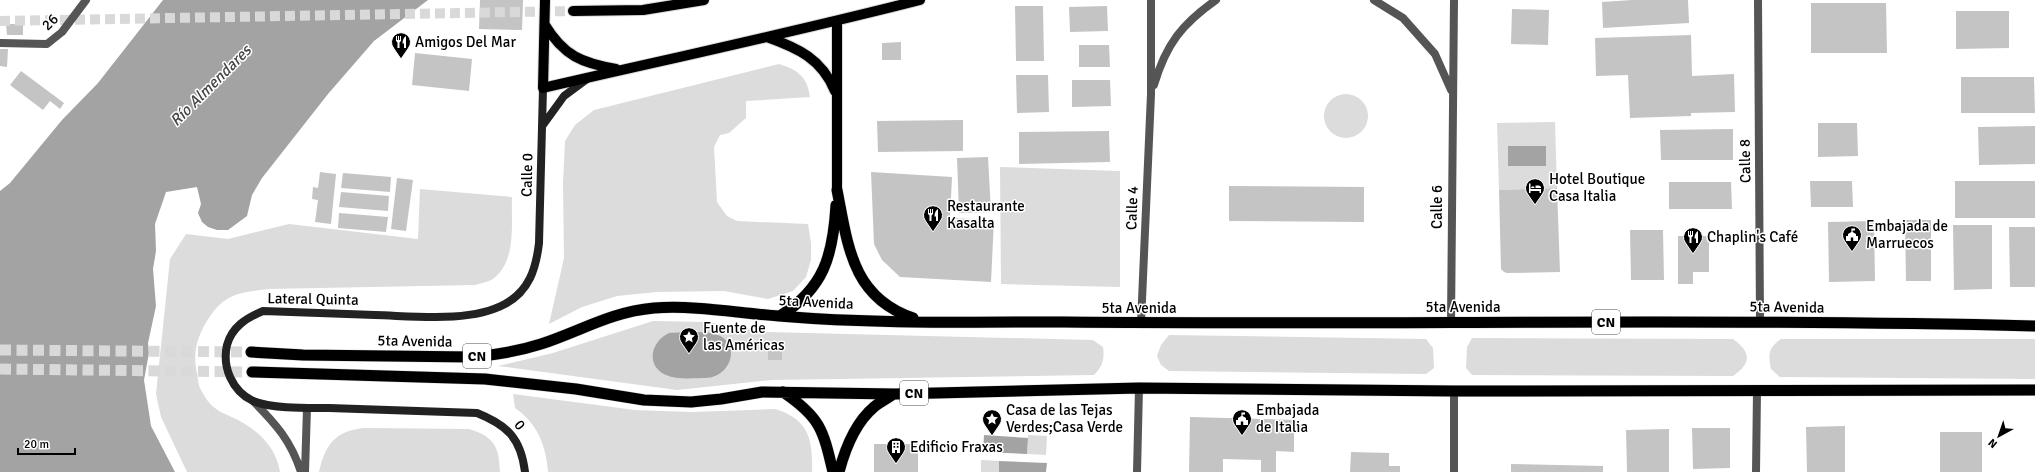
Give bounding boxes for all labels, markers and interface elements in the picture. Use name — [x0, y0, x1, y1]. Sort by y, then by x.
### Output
street label: 26 — [38, 10, 62, 34]
restaurant icon: Amigos Del Mar — [390, 31, 412, 59]
place label: Amigos Del Mar — [415, 33, 516, 51]
water label: Río Almendares — [166, 39, 257, 131]
street label: Calle 8 — [1736, 139, 1754, 183]
street label: Calle 0 — [518, 153, 536, 197]
place label: Hotel Boutique Casa Italia — [1549, 170, 1645, 205]
hotel icon: Hotel Boutique Casa Italia — [1524, 177, 1546, 205]
street label: Calle 6 — [1428, 185, 1446, 229]
street label: Calle 4 — [1122, 186, 1142, 230]
place label: Restaurante Kasalta — [947, 197, 1025, 232]
restaurant icon: Restaurante Kasalta — [922, 204, 944, 232]
place label: Embajada de Marruecos — [1866, 217, 1948, 252]
public building icon: Embajada de Marruecos — [1841, 224, 1863, 252]
restaurant icon: Chaplin's Café — [1682, 226, 1704, 254]
place label: Chaplin's Café — [1707, 228, 1798, 246]
street label: Lateral Quinta — [267, 289, 359, 309]
street label: 5ta Avenida — [778, 291, 854, 313]
street label: 5ta Avenida — [1749, 297, 1825, 317]
street label: 5ta Avenida — [1425, 298, 1501, 316]
street label: 5ta Avenida — [1101, 299, 1177, 317]
road number: CN — [1592, 310, 1620, 334]
place label: Fuente de las Américas — [703, 319, 785, 354]
place icon: Fuente de las Américas — [678, 326, 700, 354]
street label: 5ta Avenida — [377, 331, 453, 351]
road number: CN — [463, 344, 491, 368]
road number: CN — [900, 381, 928, 405]
place label: Casa de las Tejas Verdes;Casa Verde — [1006, 401, 1123, 436]
place label: Embajada de Italia — [1256, 401, 1319, 436]
place icon: Casa de las Tejas Verdes;Casa Verde — [981, 408, 1003, 436]
public building icon: Embajada de Italia — [1231, 408, 1253, 436]
street label: 0 — [510, 416, 530, 434]
north arrow — [1979, 416, 2019, 456]
scale bar — [18, 430, 75, 456]
building icon: Edificio Fraxas — [885, 436, 907, 464]
text: N — [1986, 436, 2000, 451]
text: 20 m — [24, 437, 49, 452]
place label: Edificio Fraxas — [910, 438, 1003, 456]

